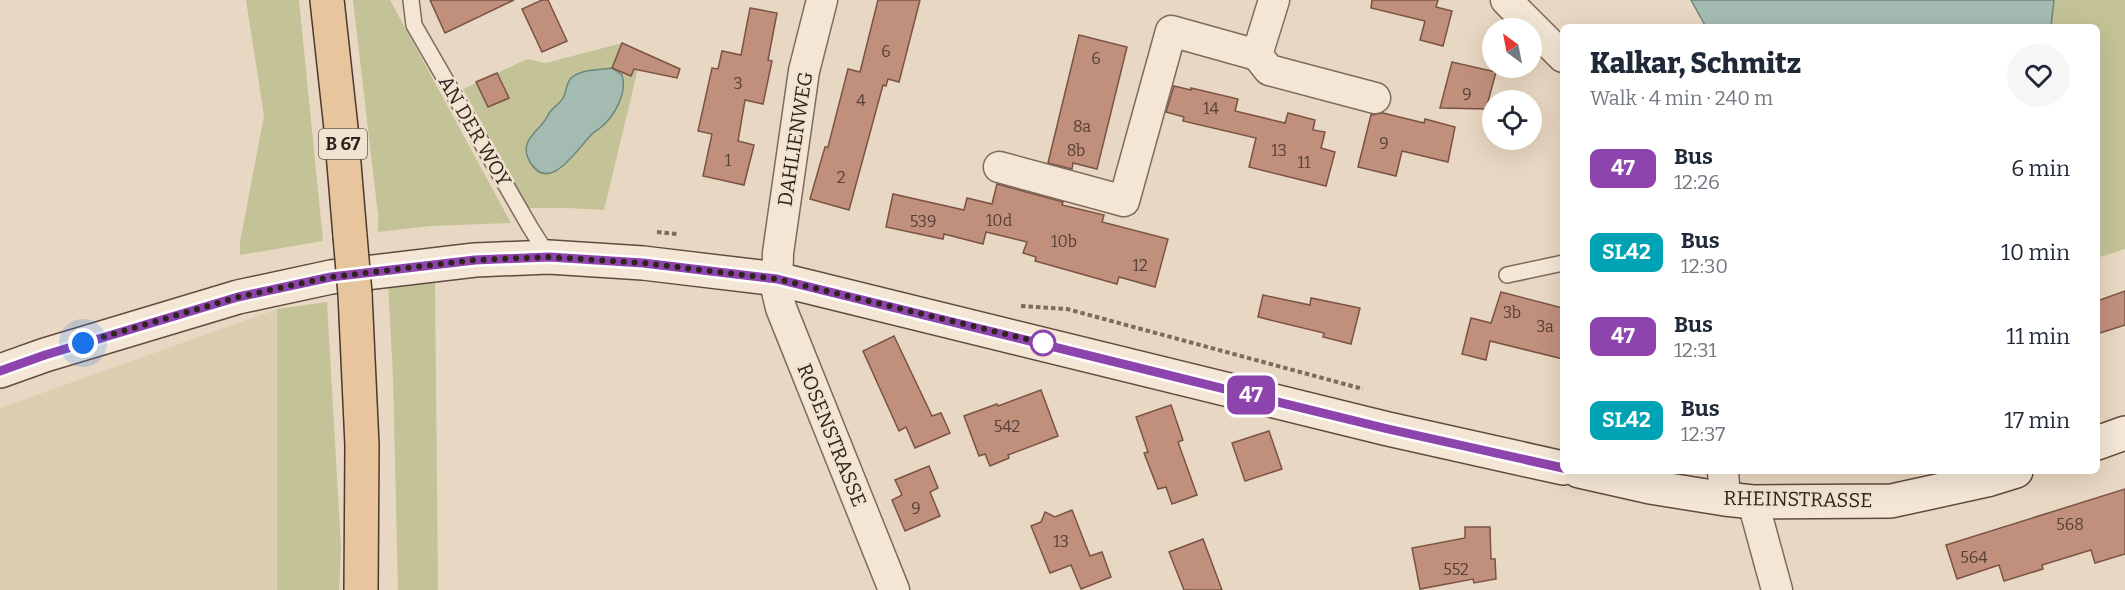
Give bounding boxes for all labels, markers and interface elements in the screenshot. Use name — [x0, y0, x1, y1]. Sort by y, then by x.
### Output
north arrow — [1482, 18, 1542, 78]
map controls — [1482, 18, 1542, 150]
house number: 6 — [881, 42, 891, 61]
button: heart — [2007, 44, 2070, 107]
text: Kalkar, Schmitz — [1590, 47, 1801, 80]
house number: 6 — [1091, 49, 1101, 68]
street label: DAHLIENWEG — [773, 70, 818, 208]
street label: AN DER WOY — [434, 71, 516, 191]
house number: 3 — [733, 74, 743, 93]
house number: 9 — [1462, 85, 1472, 104]
text: Walk · 4 min · 240 m — [1590, 86, 1773, 110]
button: locate — [1482, 90, 1542, 150]
house number: 4 — [856, 91, 866, 110]
house number: 14 — [1203, 99, 1220, 118]
house number: 8a — [1073, 117, 1091, 136]
road number: B 67 — [319, 129, 367, 159]
house number: 9 — [1379, 134, 1389, 153]
house number: 8b — [1067, 141, 1085, 160]
house number: 13 — [1271, 141, 1287, 160]
text: Bus — [1674, 143, 1713, 170]
house number: 1 — [725, 151, 732, 170]
house number: 11 — [1298, 153, 1311, 172]
text: 47 — [1611, 155, 1635, 181]
text: 6 min — [2011, 155, 2070, 182]
house number: 2 — [837, 168, 845, 187]
text: 12:26 — [1674, 170, 1720, 194]
house number: 10d — [986, 211, 1013, 230]
house number: 539 — [910, 212, 936, 231]
text: Bus — [1681, 227, 1720, 254]
house number: 10b — [1051, 232, 1077, 251]
text: SL42 — [1602, 239, 1651, 265]
text: 10 min — [2001, 239, 2070, 266]
text: 12:30 — [1681, 254, 1728, 278]
house number: 12 — [1132, 256, 1148, 275]
house number: 3b — [1503, 303, 1521, 322]
text: Bus — [1674, 311, 1713, 338]
house number: 3a — [1536, 317, 1554, 336]
text: 47 — [1611, 323, 1635, 349]
text: 11 min — [2006, 323, 2070, 350]
your location — [68, 328, 98, 358]
unlabelled marker — [1030, 330, 1056, 356]
text: 12:31 — [1674, 338, 1717, 362]
street label: ROSENSTRASSE — [792, 360, 872, 510]
line badge: 47 — [1224, 376, 1278, 414]
text: 47 — [1239, 382, 1263, 408]
text: Bus — [1681, 395, 1720, 422]
text: SL42 — [1602, 407, 1651, 433]
text: 17 min — [2004, 407, 2070, 434]
house number: 542 — [994, 417, 1020, 436]
text: 12:37 — [1681, 422, 1725, 446]
street label: RHEINSTRASSE — [1723, 486, 1873, 512]
house number: 9 — [911, 499, 921, 518]
house number: 568 — [2056, 515, 2084, 534]
house number: 13 — [1053, 532, 1069, 551]
house number: 564 — [1960, 548, 1988, 567]
house number: 552 — [1443, 560, 1469, 579]

